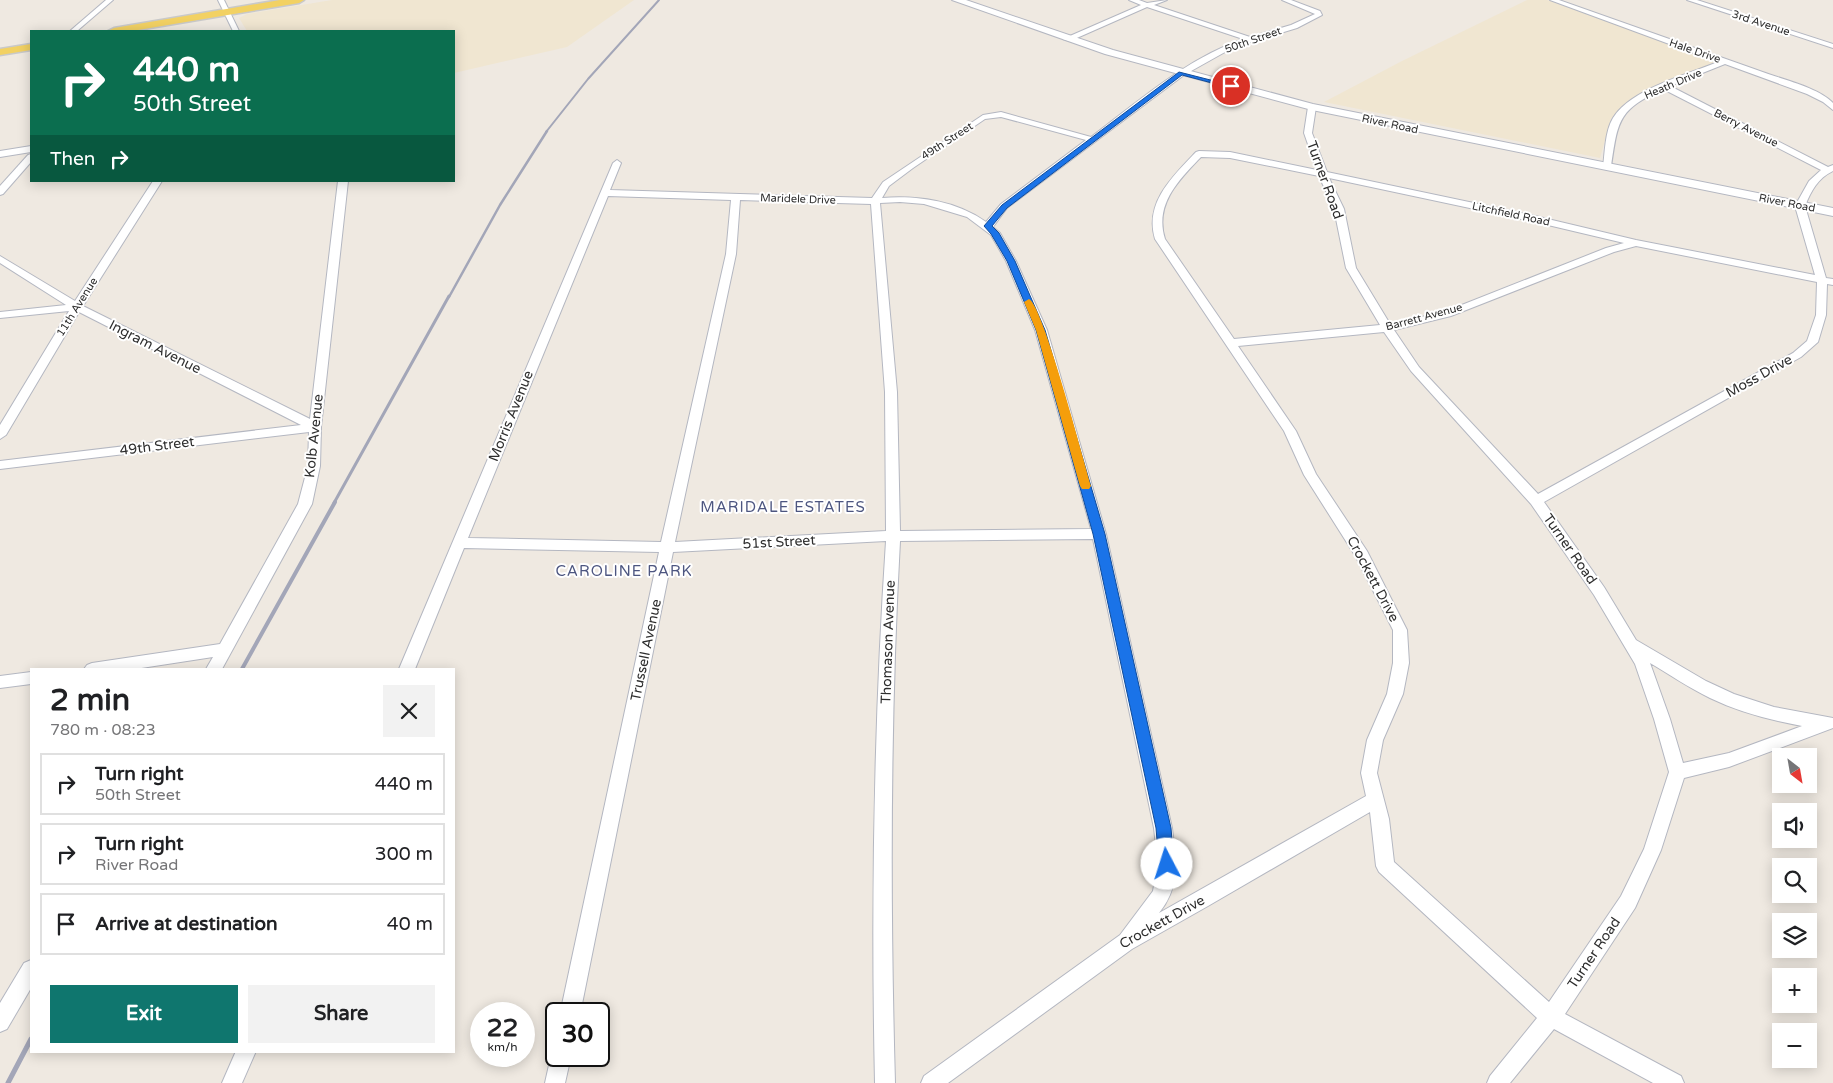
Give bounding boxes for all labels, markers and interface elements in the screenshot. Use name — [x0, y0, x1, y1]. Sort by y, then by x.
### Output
street label: 3rd Avenue — [1730, 8, 1792, 38]
street label: 50th Street — [1223, 24, 1283, 56]
street label: Hale Drive — [1668, 36, 1722, 66]
text: 440 m — [133, 49, 240, 91]
icon: right — [50, 50, 115, 115]
pin — [1210, 65, 1252, 107]
street label: Heath Drive — [1642, 66, 1704, 102]
icon: arrive — [1217, 72, 1245, 100]
text: 50th Street — [133, 91, 251, 117]
street label: Berry Avenue — [1712, 106, 1780, 150]
street label: River Road — [1361, 112, 1419, 136]
street label: 49th Street — [919, 119, 975, 163]
street label: Turner Road — [1303, 138, 1347, 222]
icon: right — [105, 145, 133, 173]
text: Then — [50, 148, 95, 170]
street label: Maridele Drive — [760, 191, 836, 207]
street label: River Road — [1758, 191, 1816, 215]
street label: Litchfield Road — [1471, 199, 1551, 229]
street label: 11th Avenue — [54, 275, 100, 339]
street label: Barrett Avenue — [1384, 301, 1464, 333]
street label: Ingram Avenue — [106, 316, 204, 378]
street label: Moss Drive — [1723, 351, 1795, 401]
street label: Morris Avenue — [485, 368, 537, 464]
street label: Kolb Avenue — [301, 393, 327, 479]
street label: 49th Street — [119, 433, 196, 459]
district label: MARIDALE ESTATES — [700, 498, 866, 516]
street label: Turner Road — [1539, 510, 1601, 588]
street label: 51st Street — [742, 532, 817, 552]
street label: Crockett Drive — [1343, 533, 1403, 625]
district label: CAROLINE PARK — [555, 562, 693, 580]
street label: Thomason Avenue — [877, 580, 899, 704]
street label: Trussell Avenue — [627, 597, 665, 702]
text: 2 min — [50, 682, 130, 719]
button: close — [383, 685, 435, 737]
text: 780 m · 08:23 — [50, 720, 156, 740]
north arrow — [1772, 748, 1818, 792]
map controls — [1772, 748, 1817, 1068]
text: Turn right — [95, 763, 183, 785]
icon: right — [52, 770, 80, 798]
text: 440 m — [375, 773, 433, 795]
text: 50th Street — [95, 785, 181, 805]
button: sound — [1772, 803, 1817, 848]
text: Turn right — [95, 833, 183, 855]
position arrow — [1140, 837, 1192, 889]
icon: right — [52, 840, 80, 868]
text: 300 m — [375, 843, 433, 865]
text: River Road — [95, 855, 178, 875]
button: search — [1772, 858, 1817, 903]
street label: Crockett Drive — [1116, 892, 1208, 952]
icon: arrive — [52, 910, 80, 938]
text: Arrive at destination — [95, 913, 278, 935]
text: 40 m — [387, 913, 433, 935]
button: layers — [1772, 913, 1817, 958]
street label: Turner Road — [1564, 914, 1624, 992]
button: + — [1772, 968, 1817, 1013]
button: Exit — [50, 985, 238, 1043]
button: Share — [248, 985, 435, 1043]
speed limit sign: 30 — [545, 1002, 610, 1067]
text: 22 — [487, 1013, 518, 1043]
button: − — [1772, 1023, 1817, 1068]
text: km/h — [487, 1040, 518, 1054]

